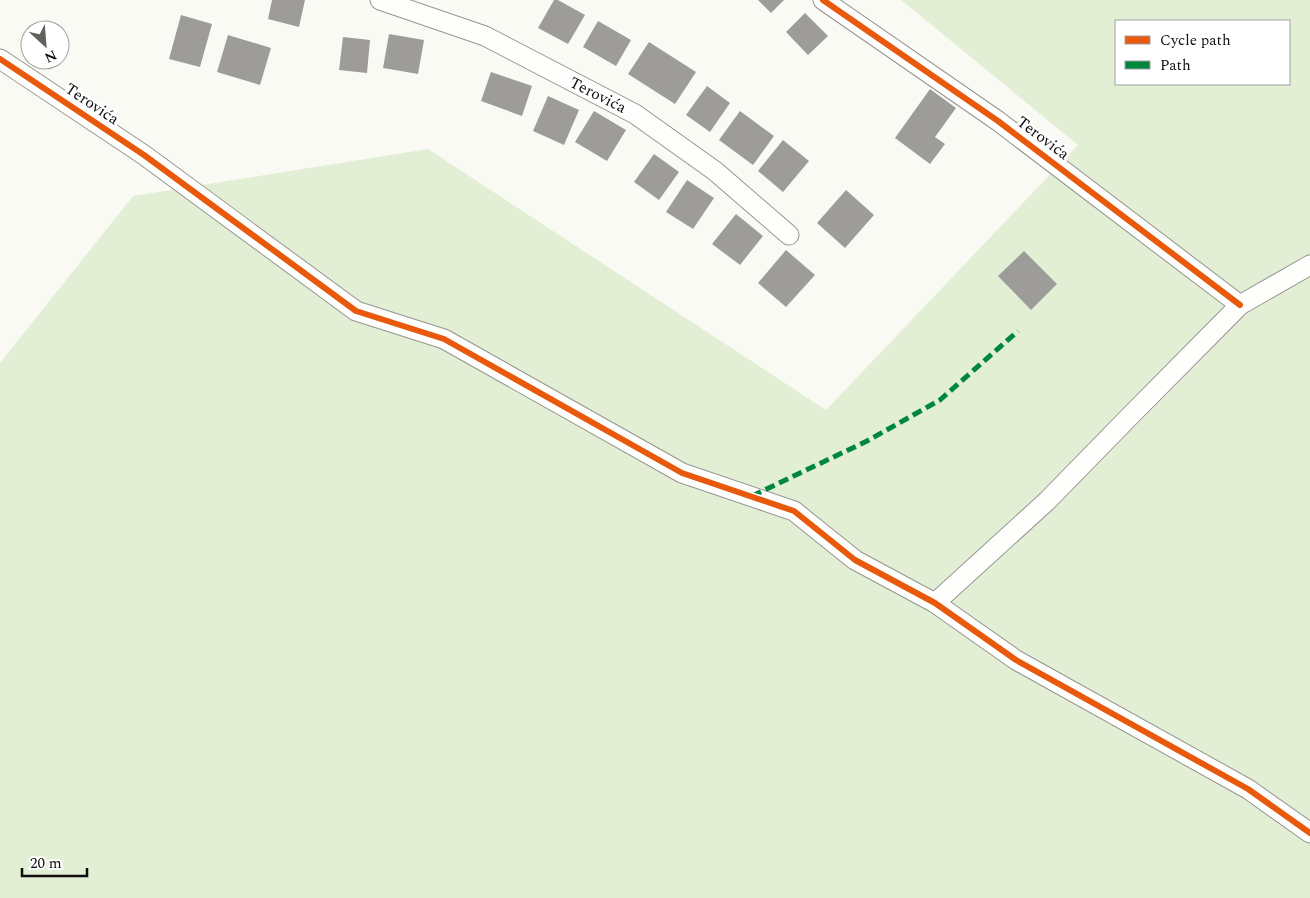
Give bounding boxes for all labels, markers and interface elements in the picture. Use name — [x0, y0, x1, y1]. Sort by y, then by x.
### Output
north arrow — [20, 20, 70, 70]
legend — [1115, 20, 1290, 85]
text: Cycle path — [1160, 29, 1231, 52]
text: N — [41, 44, 60, 68]
text: Path — [1160, 54, 1191, 77]
street label: Terovića — [565, 70, 631, 120]
street label: Terovića — [60, 77, 124, 131]
street label: Terovića — [1011, 110, 1075, 166]
scale bar — [22, 846, 88, 878]
text: 20 m — [30, 852, 62, 875]

